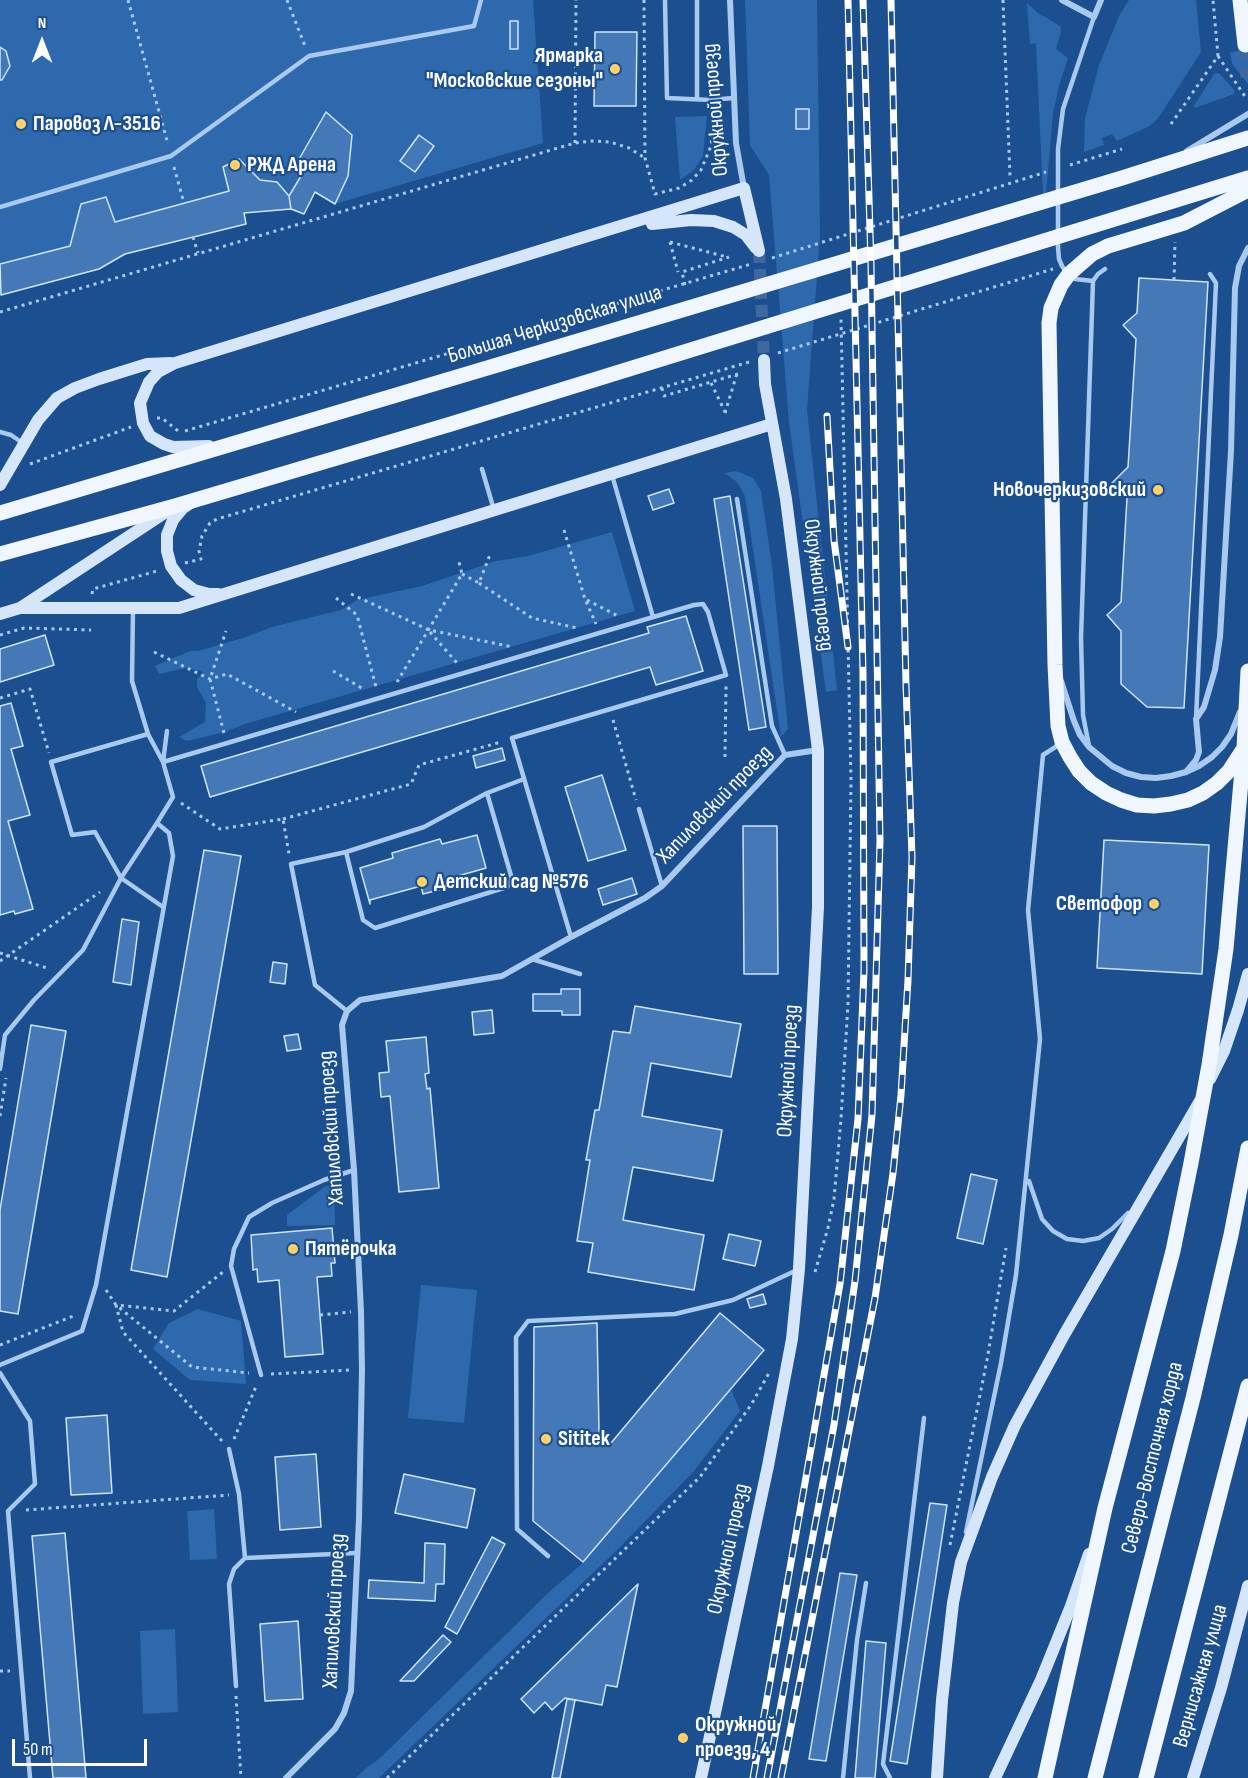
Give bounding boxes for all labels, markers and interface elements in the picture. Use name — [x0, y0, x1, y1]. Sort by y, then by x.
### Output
north arrow — [12, 12, 72, 72]
text: N — [38, 14, 46, 33]
place label: Ярмарка "Московские сезоны" — [426, 43, 603, 94]
street label: Окружной проезд — [697, 43, 735, 177]
marker: Ярмарка "Московские сезоны" — [608, 62, 622, 76]
place label: Паровоз Л-3516 — [33, 111, 161, 137]
marker: Паровоз Л-3516 — [14, 117, 28, 131]
place label: РЖД Арена — [247, 152, 336, 178]
marker: РЖД Арена — [228, 158, 242, 172]
street label: Большая Черкизовская улица — [445, 280, 665, 370]
place label: Новочеркизовский — [993, 477, 1146, 503]
marker: Новочеркизовский — [1151, 483, 1165, 497]
street label: Окружной проезд — [797, 517, 839, 653]
street label: Хапиловский проезд — [652, 740, 778, 870]
place label: Детский сад №576 — [434, 869, 589, 895]
marker: Детский сад №576 — [415, 875, 429, 889]
place label: Светофор — [1056, 891, 1142, 917]
marker: Светофор — [1147, 897, 1161, 911]
street label: Окружной проезд — [772, 1004, 806, 1138]
street label: Хапиловский проезд — [313, 1050, 351, 1206]
place label: Пятёрочка — [305, 1236, 396, 1262]
marker: Пятёрочка — [286, 1242, 300, 1256]
street label: Северо-Восточная хорда — [1116, 1359, 1190, 1557]
place label: Sititek — [558, 1426, 610, 1452]
marker: Sititek — [539, 1432, 553, 1446]
street label: Окружной проезд — [702, 1481, 756, 1617]
street label: Хапиловский проезд — [318, 1533, 352, 1689]
street label: Вернисажная улица — [1168, 1601, 1234, 1751]
place label: Окружной проезд, 4 — [695, 1712, 776, 1764]
scale bar — [15, 1727, 150, 1765]
marker: Окружной проезд, 4 — [676, 1731, 690, 1745]
text: 50 m — [23, 1739, 53, 1760]

